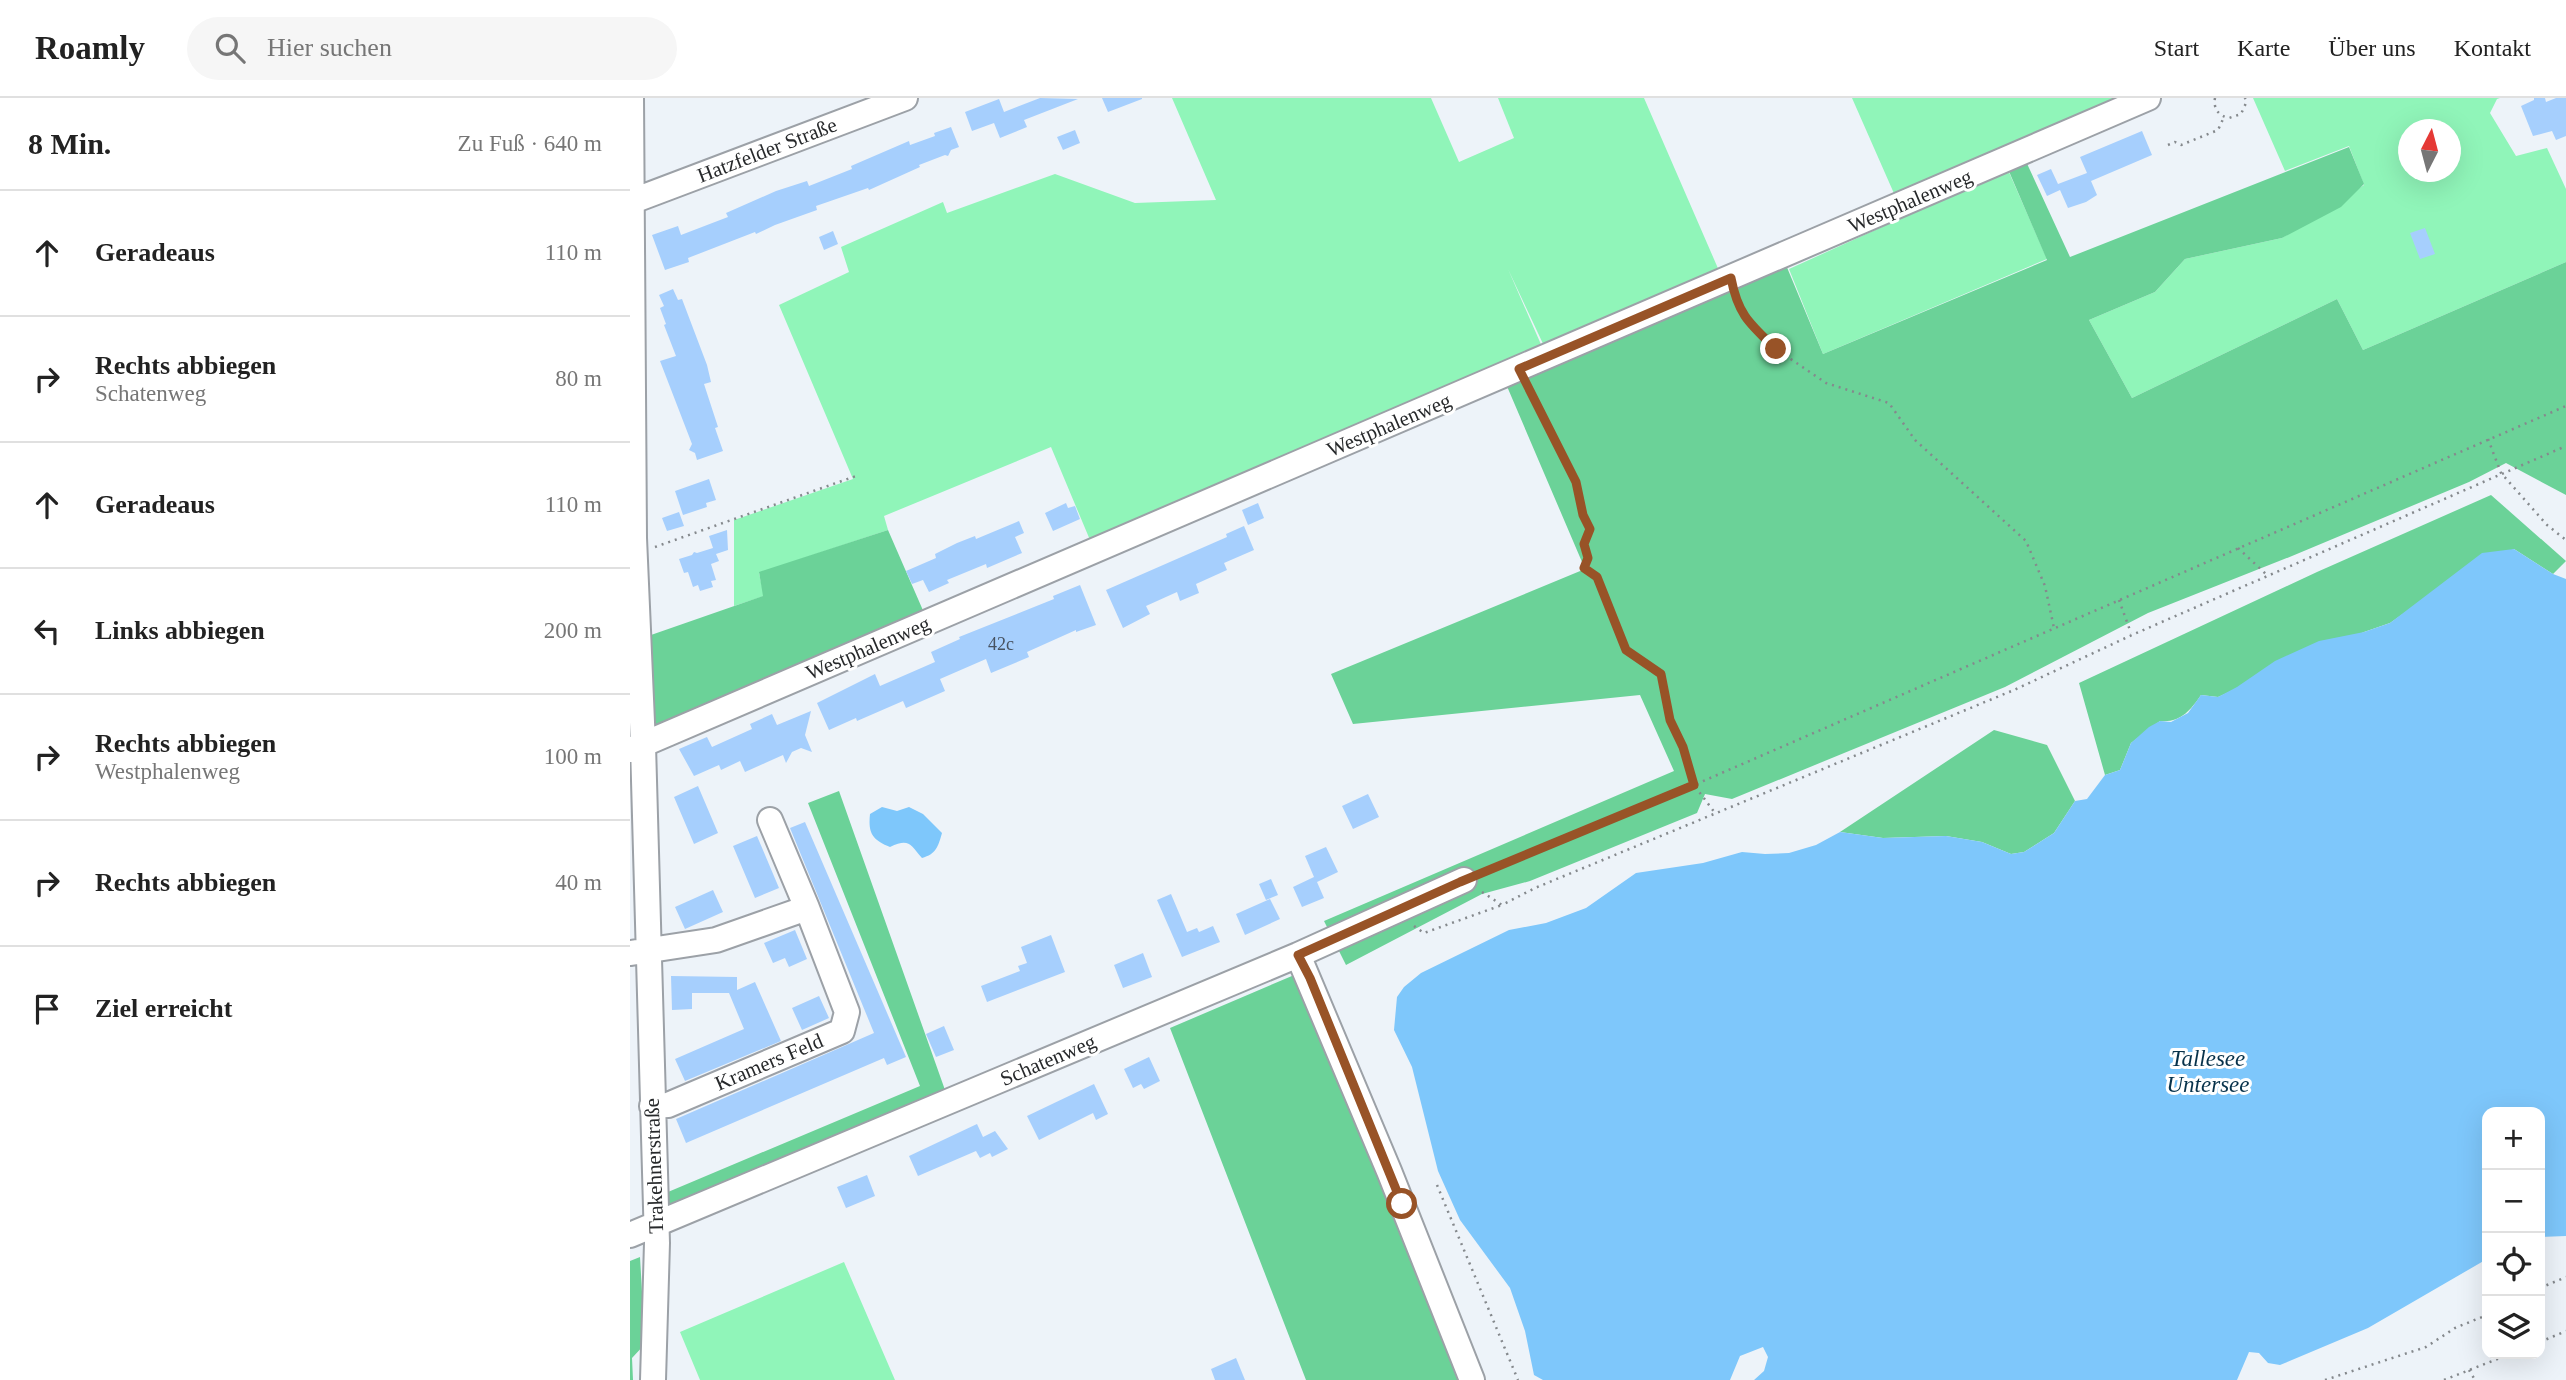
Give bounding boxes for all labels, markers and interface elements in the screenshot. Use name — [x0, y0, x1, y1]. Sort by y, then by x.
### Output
search box — [187, 17, 677, 80]
icon: search — [211, 29, 249, 67]
text: Roamly — [35, 30, 145, 66]
text: Hier suchen — [267, 33, 392, 62]
text: Start — [2154, 35, 2199, 61]
text: Karte — [2237, 35, 2290, 61]
text: Über uns — [2328, 35, 2416, 61]
text: Kontakt — [2454, 35, 2531, 61]
street label: Hatzfelder Straße — [694, 112, 840, 188]
north arrow — [2398, 119, 2461, 182]
text: 8 Min. — [28, 127, 111, 160]
text: Zu Fuß · 640 m — [458, 131, 602, 156]
street label: Westphalenweg — [1844, 164, 1976, 238]
icon: ahead — [28, 234, 66, 272]
text: Geradeaus — [95, 238, 215, 267]
text: 110 m — [545, 240, 602, 265]
route end — [1760, 333, 1791, 364]
text: Rechts abbiegen — [95, 351, 276, 380]
icon: right — [28, 360, 66, 398]
text: 80 m — [555, 366, 602, 391]
text: Schatenweg — [95, 381, 206, 406]
street label: Westphalenweg — [1323, 388, 1455, 462]
icon: ahead — [28, 486, 66, 524]
text: Geradeaus — [95, 490, 215, 519]
text: 110 m — [545, 492, 602, 517]
street label: Westphalenweg — [802, 611, 934, 685]
icon: left — [28, 612, 66, 650]
text: Links abbiegen — [95, 616, 265, 645]
text: 200 m — [544, 618, 602, 643]
house number: 42c — [988, 634, 1014, 654]
text: Rechts abbiegen — [95, 729, 276, 758]
icon: right — [28, 738, 66, 776]
text: 100 m — [544, 744, 602, 769]
text: Westphalenweg — [95, 759, 240, 784]
icon: right — [28, 864, 66, 902]
text: Rechts abbiegen — [95, 868, 276, 897]
text: 40 m — [555, 870, 602, 895]
icon: arrive — [28, 990, 66, 1028]
text: Ziel erreicht — [95, 994, 232, 1023]
street label: Kramers Feld — [711, 1028, 827, 1095]
street label: Schatenweg — [997, 1029, 1100, 1091]
water label: Tallesee Untersee — [2166, 1046, 2250, 1097]
street label: Trakehnerstraße — [640, 1098, 668, 1234]
map controls — [2482, 1107, 2545, 1359]
button: + — [2482, 1107, 2545, 1170]
button: − — [2482, 1170, 2545, 1233]
route start — [1386, 1188, 1417, 1219]
button: locate — [2482, 1233, 2545, 1296]
button: layers — [2482, 1296, 2545, 1359]

